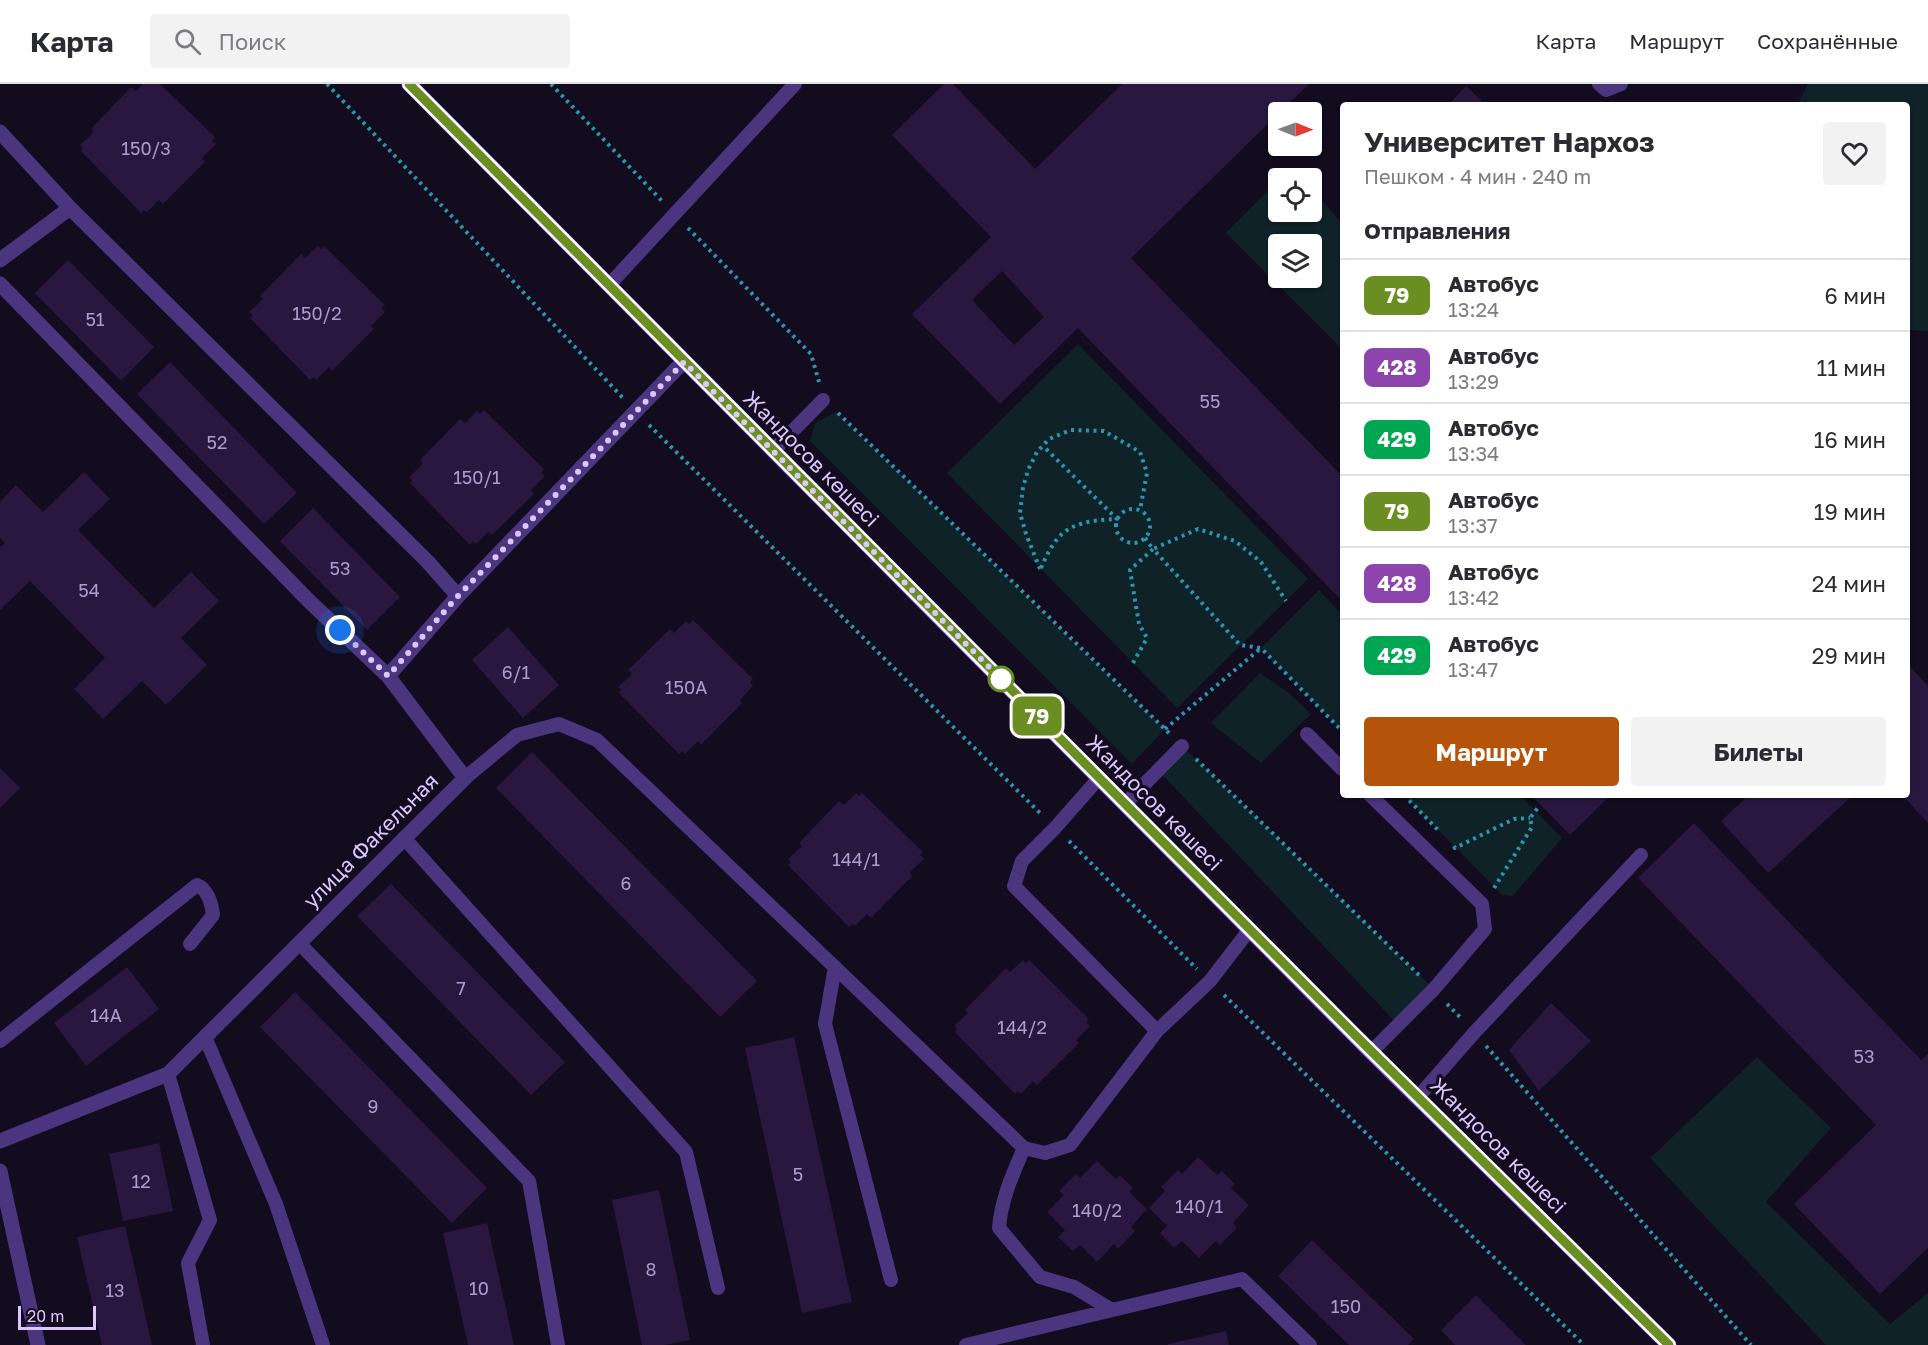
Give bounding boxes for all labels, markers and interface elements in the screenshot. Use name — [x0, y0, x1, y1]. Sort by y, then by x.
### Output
search box — [150, 14, 570, 68]
text: Карта — [30, 25, 114, 58]
icon: search — [171, 25, 204, 58]
text: Поиск — [219, 28, 286, 55]
text: Карта — [1535, 28, 1596, 54]
text: Маршрут — [1629, 28, 1724, 54]
text: Сохранённые — [1757, 28, 1898, 54]
north arrow — [1268, 102, 1322, 156]
map controls — [1268, 102, 1322, 288]
button: heart — [1823, 122, 1886, 185]
text: Университет Нархоз — [1364, 125, 1655, 158]
house number: 150/3 — [121, 137, 171, 159]
text: Пешком · 4 мин · 240 m — [1364, 164, 1591, 188]
button: locate — [1268, 168, 1322, 222]
text: Отправления — [1364, 217, 1510, 244]
button: layers — [1268, 234, 1322, 288]
text: Автобус — [1448, 270, 1539, 297]
text: 79 — [1385, 282, 1409, 308]
text: 6 мин — [1825, 282, 1886, 309]
text: 13:24 — [1448, 297, 1499, 321]
house number: 150/2 — [292, 302, 342, 324]
house number: 51 — [85, 308, 105, 330]
text: Автобус — [1448, 342, 1539, 369]
text: 428 — [1377, 354, 1417, 380]
text: 11 мин — [1816, 354, 1886, 381]
text: 13:29 — [1448, 369, 1499, 393]
street label: Жандосов көшесі — [738, 385, 885, 532]
house number: 55 — [1200, 390, 1220, 412]
text: Автобус — [1448, 414, 1539, 441]
text: 429 — [1377, 426, 1417, 452]
text: 16 мин — [1814, 426, 1886, 453]
house number: 52 — [207, 431, 227, 453]
text: 13:34 — [1448, 441, 1499, 465]
house number: 150/1 — [453, 466, 501, 488]
text: Автобус — [1448, 486, 1539, 513]
text: 79 — [1385, 498, 1409, 524]
text: 19 мин — [1814, 498, 1886, 525]
text: 13:37 — [1448, 513, 1498, 537]
house number: 53 — [330, 557, 350, 579]
text: Автобус — [1448, 558, 1539, 585]
text: 428 — [1377, 570, 1417, 596]
text: 24 мин — [1812, 570, 1886, 597]
house number: 54 — [78, 579, 100, 601]
text: 13:42 — [1448, 585, 1499, 609]
your location — [325, 615, 355, 645]
text: Автобус — [1448, 630, 1539, 657]
text: 429 — [1377, 642, 1417, 668]
text: 29 мин — [1812, 642, 1886, 669]
text: 13:47 — [1448, 657, 1498, 681]
house number: 6/1 — [502, 661, 530, 683]
unlabelled marker — [988, 666, 1014, 692]
house number: 150A — [665, 676, 707, 698]
line badge: 79 — [1010, 696, 1064, 736]
text: 79 — [1025, 703, 1049, 729]
button: Маршрут — [1364, 717, 1619, 786]
button: Билеты — [1631, 717, 1886, 786]
street label: Жандосов көшесі — [1081, 729, 1228, 876]
street label: улица Факельная — [297, 767, 443, 913]
house number: 144/1 — [832, 848, 880, 870]
house number: 6 — [621, 872, 631, 894]
house number: 7 — [456, 977, 466, 999]
house number: 14А — [90, 1004, 122, 1026]
house number: 144/2 — [997, 1016, 1047, 1038]
house number: 53 — [1854, 1045, 1874, 1067]
street label: Жандосов көшесі — [1425, 1072, 1572, 1219]
house number: 9 — [368, 1095, 378, 1117]
house number: 5 — [793, 1163, 803, 1185]
house number: 12 — [131, 1170, 151, 1192]
house number: 140/1 — [1175, 1195, 1223, 1217]
house number: 140/2 — [1072, 1199, 1122, 1221]
house number: 8 — [646, 1258, 656, 1280]
house number: 10 — [469, 1277, 489, 1299]
house number: 13 — [105, 1279, 125, 1301]
house number: 150 — [1331, 1295, 1361, 1317]
scale bar — [18, 1303, 96, 1330]
text: 20 m — [27, 1306, 64, 1326]

